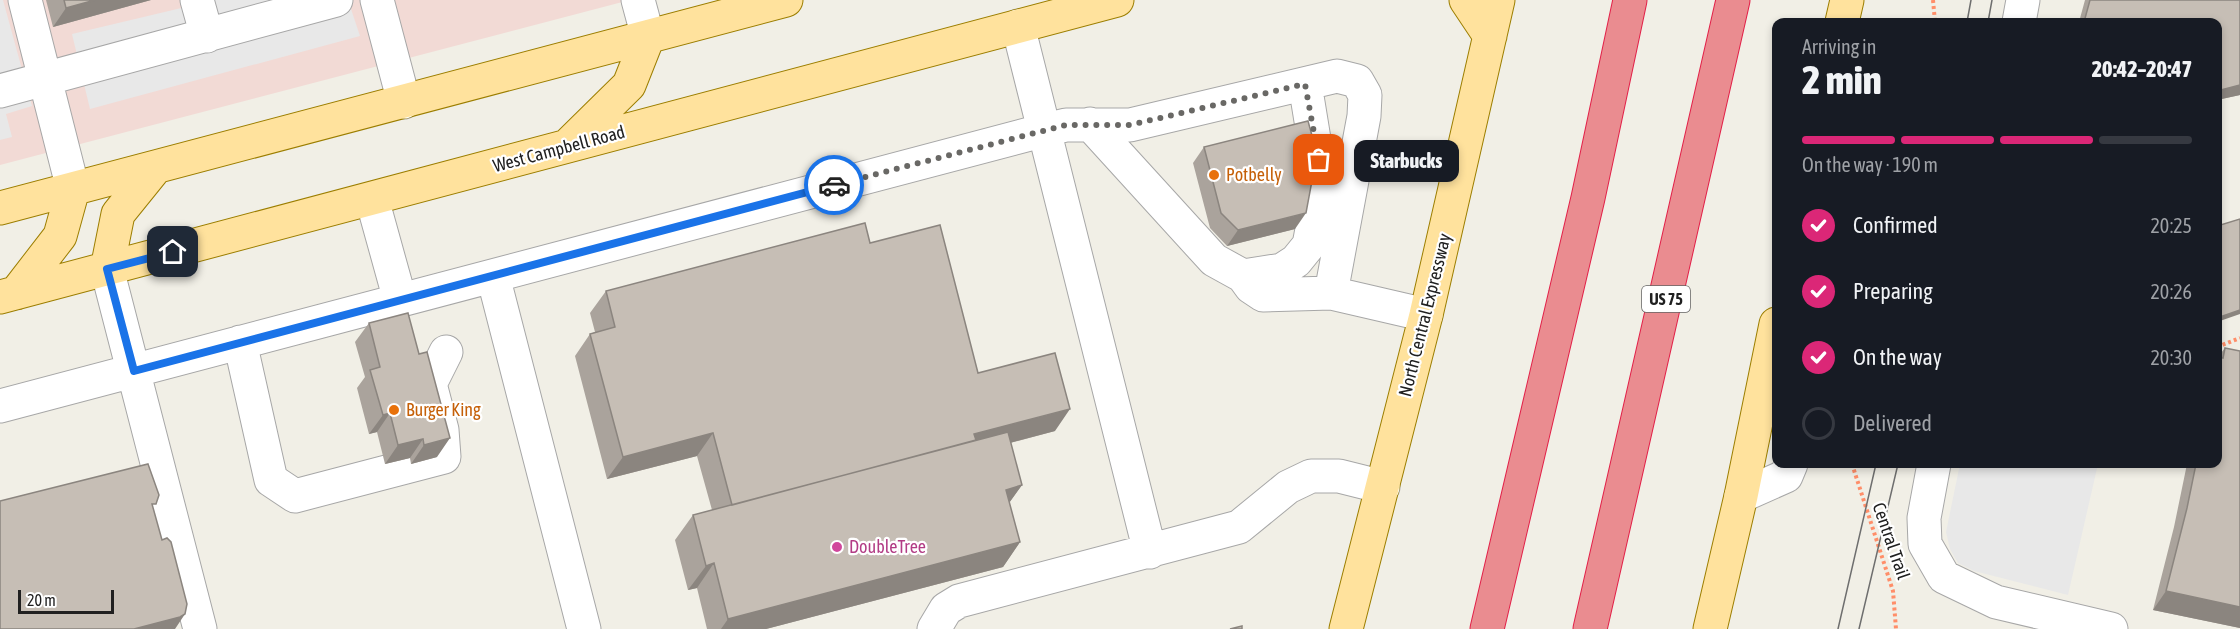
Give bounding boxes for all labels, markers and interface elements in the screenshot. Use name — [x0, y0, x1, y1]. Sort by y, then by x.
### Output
text: Arriving in — [1802, 35, 1876, 58]
text: 20:42–20:47 — [2092, 56, 2192, 82]
text: 2 min — [1802, 58, 1882, 102]
street label: West Campbell Road — [491, 121, 627, 176]
pin — [1293, 134, 1344, 185]
callout: Starbucks — [1355, 139, 1460, 181]
icon: bag — [1302, 143, 1335, 176]
text: Starbucks — [1371, 149, 1442, 172]
text: On the way · 190 m — [1802, 153, 1938, 176]
courier — [804, 155, 864, 215]
place label: Potbelly — [1226, 164, 1282, 185]
marker: Potbelly — [1207, 168, 1221, 182]
icon: car — [818, 169, 851, 202]
icon: check — [1802, 209, 1835, 242]
text: Confirmed — [1853, 212, 1938, 238]
text: 20:25 — [2150, 214, 2192, 237]
pin — [147, 226, 198, 277]
street label: North Central Expressway — [1394, 231, 1455, 399]
icon: home — [156, 235, 189, 268]
icon: check — [1802, 275, 1835, 308]
text: Preparing — [1853, 278, 1933, 304]
text: 20:26 — [2150, 280, 2192, 303]
road number: US 75 — [1642, 286, 1690, 312]
icon: check — [1802, 341, 1835, 374]
text: On the way — [1853, 344, 1942, 370]
text: 20:30 — [2150, 346, 2192, 369]
place label: Burger King — [406, 399, 481, 420]
marker: Burger King — [387, 403, 401, 417]
text: Delivered — [1853, 410, 1932, 436]
street label: Central Trail — [1869, 500, 1914, 582]
place label: DoubleTree — [849, 536, 926, 557]
marker: DoubleTree — [830, 540, 844, 554]
scale bar — [18, 587, 114, 614]
text: 20 m — [27, 591, 56, 609]

